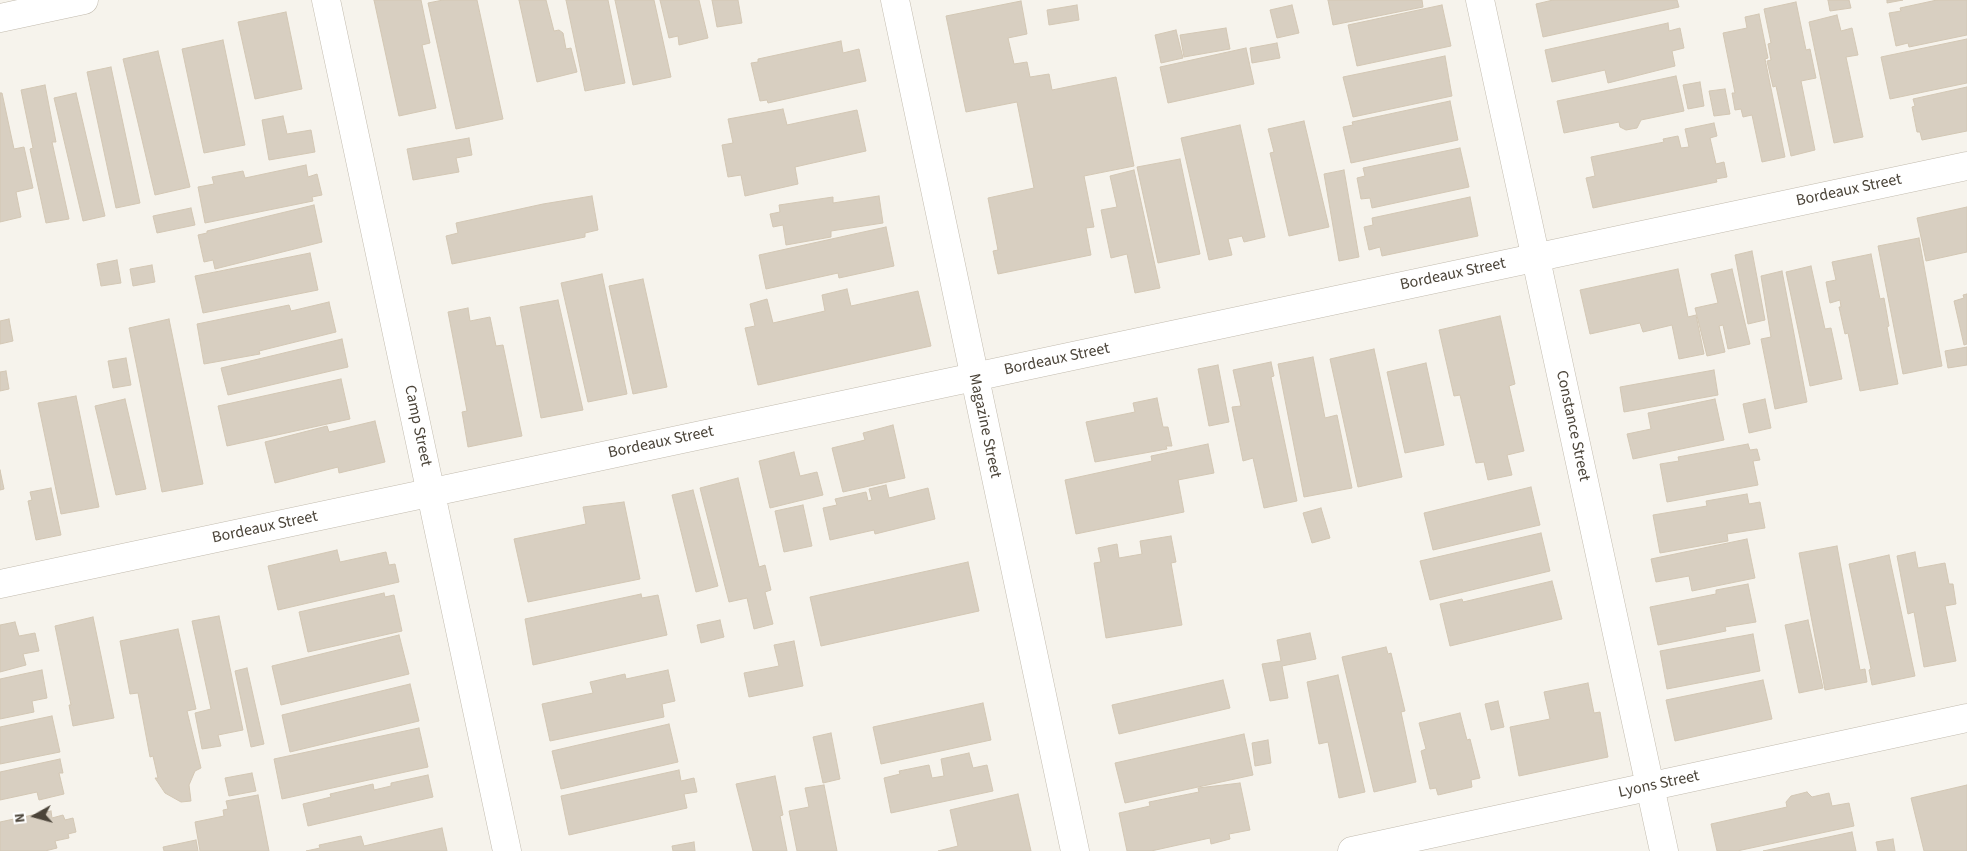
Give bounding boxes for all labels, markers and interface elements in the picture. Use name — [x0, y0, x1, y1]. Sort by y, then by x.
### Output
street label: Bordeaux Street — [1795, 170, 1903, 212]
street label: Bordeaux Street — [1399, 254, 1507, 296]
street label: Bordeaux Street — [1003, 339, 1111, 381]
street label: Constance Street — [1551, 369, 1593, 483]
street label: Magazine Street — [964, 372, 1004, 480]
street label: Camp Street — [399, 384, 435, 468]
street label: Bordeaux Street — [607, 422, 715, 464]
street label: Bordeaux Street — [211, 507, 319, 549]
street label: Lyons Street — [1617, 767, 1701, 803]
north arrow — [10, 791, 60, 841]
text: N — [10, 812, 31, 824]

